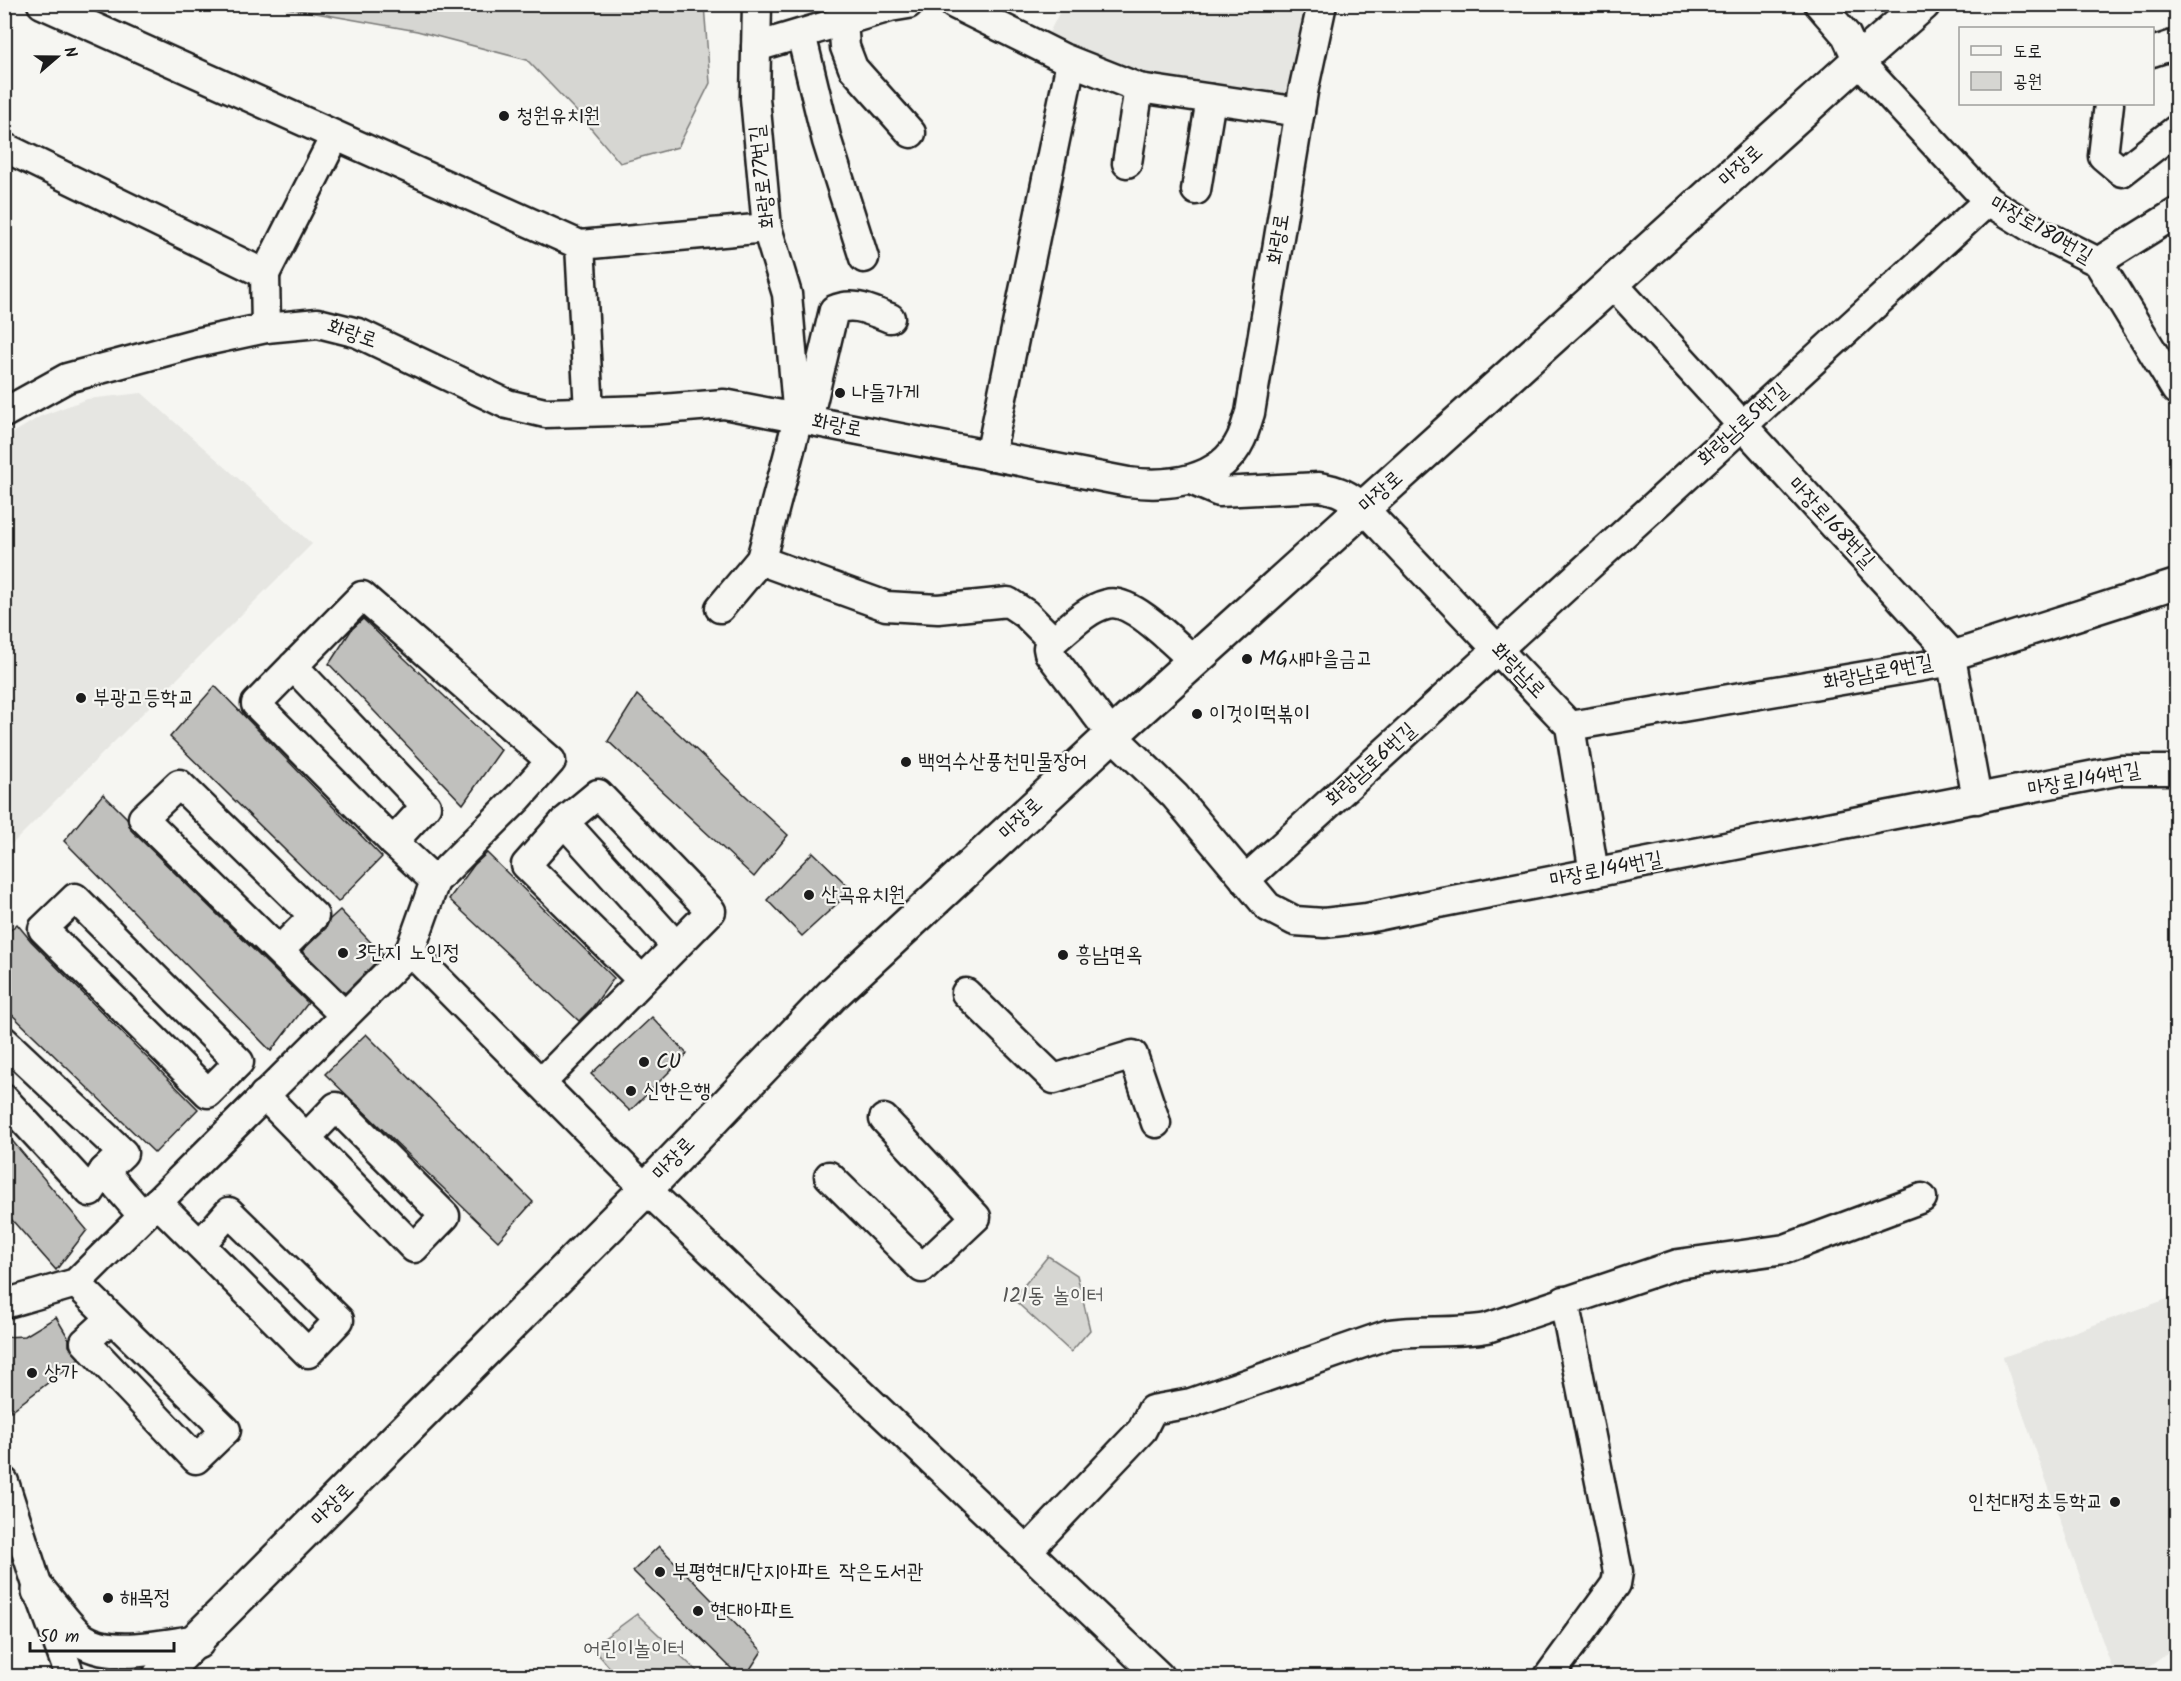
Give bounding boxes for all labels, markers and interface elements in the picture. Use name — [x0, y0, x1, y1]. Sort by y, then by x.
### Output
north arrow — [27, 27, 87, 87]
legend — [1959, 27, 2154, 105]
text: 도로 — [2013, 38, 2042, 67]
text: N — [56, 43, 83, 61]
text: 공원 — [2013, 68, 2042, 97]
place label: 청원유치원 — [516, 100, 601, 133]
marker: 청원유치원 — [497, 109, 511, 123]
street label: 화랑로77번길 — [741, 124, 785, 230]
street label: 마장로 — [1711, 137, 1771, 195]
street label: 마장로180번길 — [1983, 187, 2099, 273]
street label: 화랑로 — [1259, 211, 1299, 267]
street label: 화랑로 — [323, 310, 381, 358]
street label: 화랑남로5번길 — [1690, 375, 1796, 475]
place label: 나들가게 — [852, 377, 920, 410]
marker: 나들가게 — [833, 386, 847, 400]
street label: 화랑로 — [809, 405, 865, 447]
street label: 마장로 — [1351, 463, 1411, 521]
street label: 마장로168번길 — [1780, 470, 1882, 577]
street label: 화랑남로 — [1483, 635, 1553, 707]
place label: MG새마을금고 — [1259, 643, 1373, 676]
street label: 화랑남로9번길 — [1820, 646, 1936, 700]
marker: MG새마을금고 — [1240, 652, 1254, 666]
place label: 부광고등학교 — [93, 682, 194, 715]
marker: 부광고등학교 — [74, 691, 88, 705]
place label: 이것이떡볶이 — [1209, 698, 1310, 731]
marker: 이것이떡볶이 — [1190, 707, 1204, 721]
street label: 화랑남로6번길 — [1318, 715, 1424, 815]
place label: 백억수산풍천민물장어 — [918, 746, 1087, 779]
street label: 마장로144번길 — [2025, 754, 2143, 806]
marker: 백억수산풍천민물장어 — [899, 755, 913, 769]
street label: 마장로 — [991, 790, 1051, 848]
street label: 마장로144번길 — [1547, 843, 1665, 897]
place label: 산곡유치원 — [821, 879, 906, 912]
marker: 산곡유치원 — [802, 888, 816, 902]
place label: 3단지 노인정 — [355, 937, 460, 970]
place label: 흥남면옥 — [1075, 939, 1143, 972]
marker: 3단지 노인정 — [336, 946, 350, 960]
marker: 흥남면옥 — [1056, 948, 1070, 962]
place label: CU — [656, 1046, 681, 1079]
marker: CU — [637, 1055, 651, 1069]
place label: 신한은행 — [643, 1075, 711, 1108]
marker: 신한은행 — [624, 1084, 638, 1098]
street label: 마장로 — [645, 1129, 703, 1189]
park label: 121동 놀이터 — [1002, 1280, 1104, 1313]
place label: 상가 — [44, 1357, 78, 1390]
marker: 상가 — [25, 1366, 39, 1380]
street label: 마장로 — [303, 1475, 363, 1535]
place label: 인천대정초등학교 — [1968, 1486, 2103, 1519]
marker: 인천대정초등학교 — [2108, 1495, 2122, 1509]
place label: 부평현대1단지아파트 작은도서관 — [672, 1556, 924, 1589]
marker: 부평현대1단지아파트 작은도서관 — [653, 1565, 667, 1579]
place label: 해목정 — [120, 1582, 171, 1615]
marker: 해목정 — [101, 1591, 115, 1605]
place label: 현대아파트 — [710, 1595, 795, 1628]
marker: 현대아파트 — [691, 1604, 705, 1618]
scale bar — [30, 1615, 174, 1653]
text: 50 m — [39, 1623, 79, 1652]
park label: 어린이놀이터 — [583, 1633, 685, 1666]

